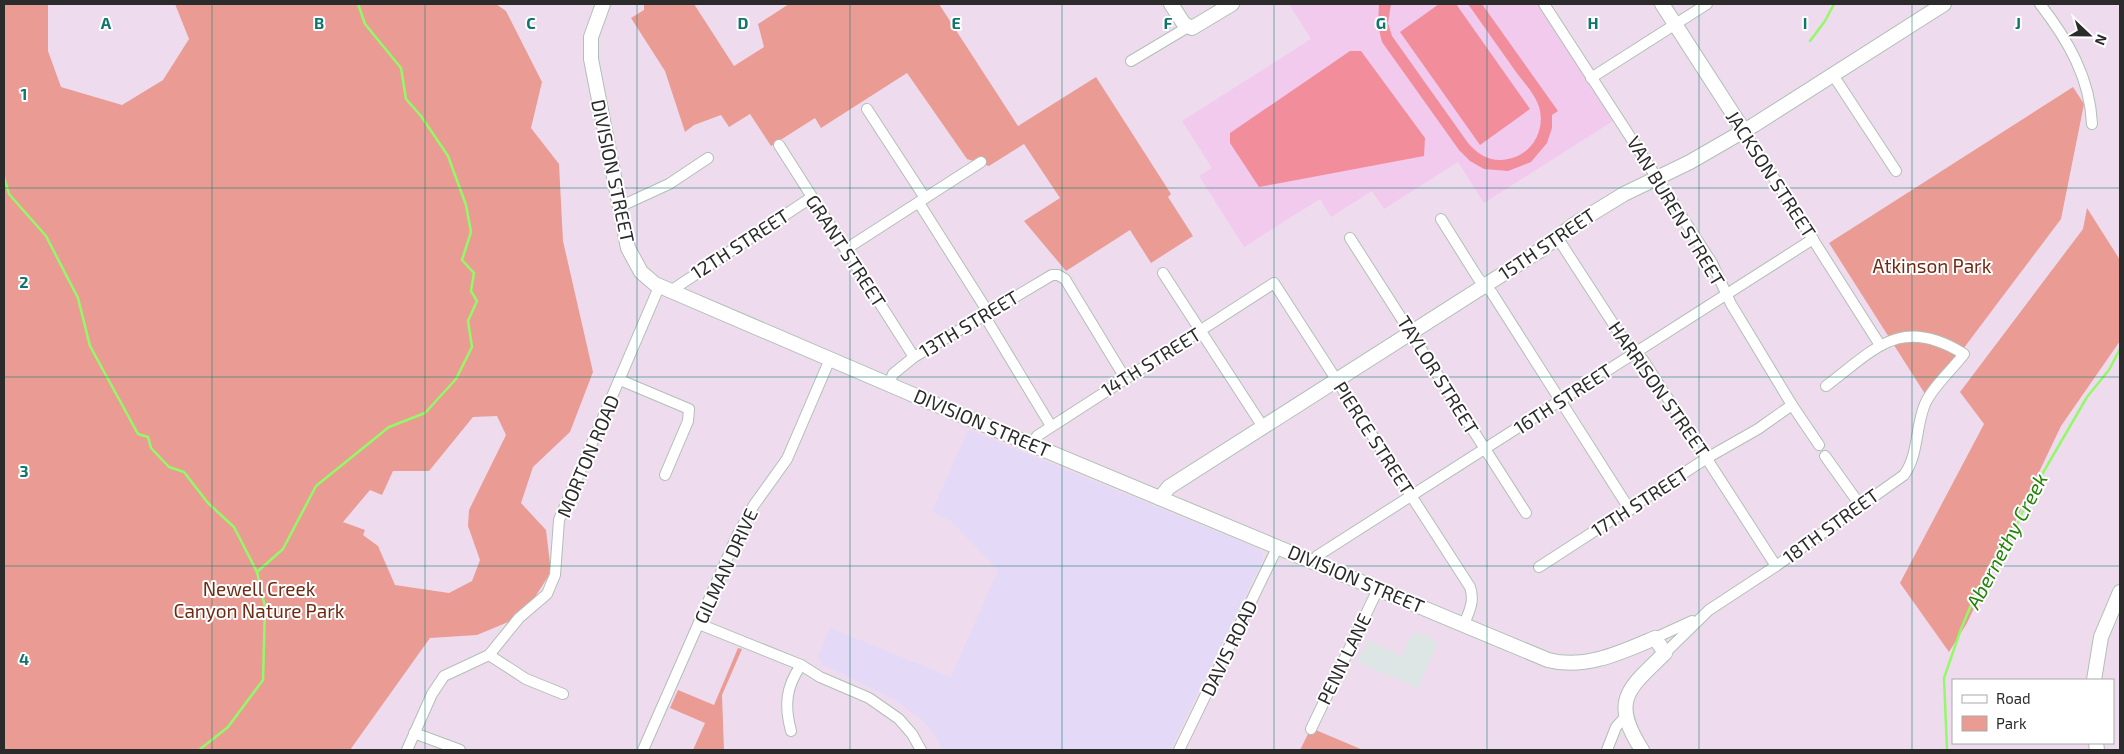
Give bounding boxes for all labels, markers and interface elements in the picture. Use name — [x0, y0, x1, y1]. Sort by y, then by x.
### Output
north arrow — [2064, 10, 2114, 60]
text: A — [101, 13, 112, 32]
text: B — [314, 13, 324, 32]
text: C — [526, 13, 536, 32]
text: D — [738, 13, 749, 32]
text: E — [951, 13, 961, 32]
text: F — [1164, 13, 1173, 32]
text: G — [1376, 13, 1386, 32]
text: H — [1587, 13, 1599, 32]
text: I — [1803, 13, 1807, 32]
text: J — [2015, 13, 2021, 32]
text: N — [2092, 32, 2111, 48]
text: 1 — [21, 84, 27, 103]
street label: DIVISION STREET — [587, 97, 640, 245]
street label: JACKSON STREET — [1722, 106, 1821, 242]
street label: VAN BUREN STREET — [1623, 132, 1730, 290]
street label: GRANT STREET — [802, 190, 891, 311]
street label: 12TH STREET — [687, 203, 793, 284]
street label: 15TH STREET — [1494, 203, 1599, 284]
park label: Atkinson Park — [1873, 254, 1992, 277]
text: 2 — [19, 272, 29, 291]
street label: 13TH STREET — [915, 285, 1023, 362]
street label: TAYLOR STREET — [1393, 311, 1484, 438]
street label: HARRISON STREET — [1604, 317, 1715, 461]
street label: 14TH STREET — [1097, 322, 1205, 401]
street label: 16TH STREET — [1509, 358, 1616, 439]
street label: PIERCE STREET — [1329, 377, 1419, 499]
street label: DIVISION STREET — [911, 383, 1054, 462]
street label: MORTON ROAD — [551, 391, 624, 520]
text: 3 — [19, 461, 29, 480]
street label: 17TH STREET — [1587, 462, 1693, 541]
water label: Abernethy Creek — [1960, 469, 2053, 614]
street label: 18TH STREET — [1778, 483, 1883, 568]
street label: GILMAN DRIVE — [689, 505, 762, 627]
street label: DIVISION STREET — [1285, 539, 1428, 618]
park label: Newell Creek Canyon Nature Park — [174, 577, 345, 622]
street label: DAVIS ROAD — [1195, 596, 1262, 700]
street label: PENN LANE — [1312, 609, 1375, 708]
text: 4 — [19, 649, 29, 668]
legend — [1952, 679, 2114, 744]
text: Road — [1996, 689, 2031, 707]
text: Park — [1996, 714, 2027, 732]

